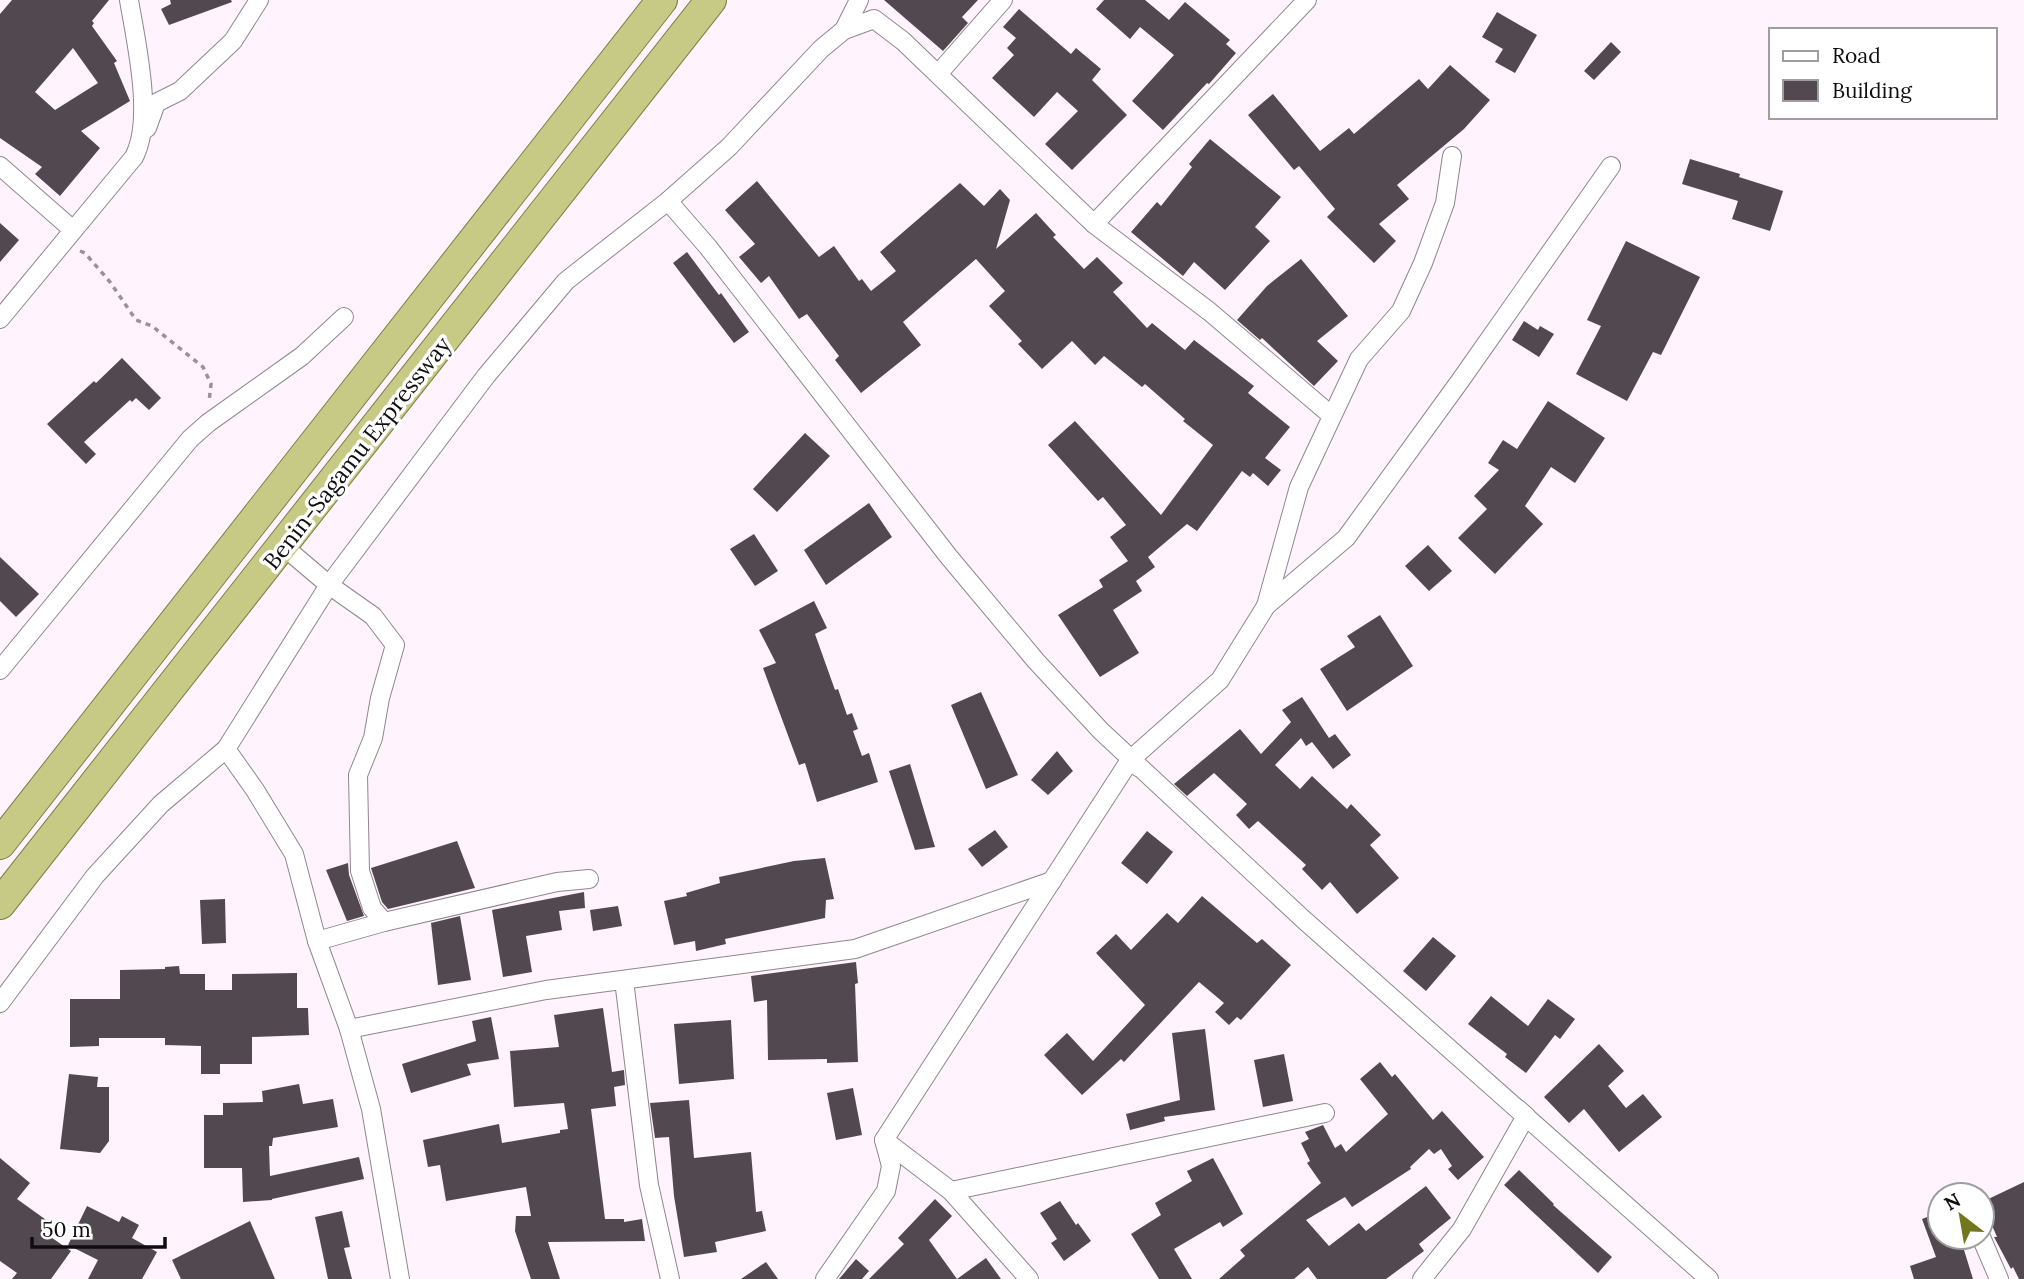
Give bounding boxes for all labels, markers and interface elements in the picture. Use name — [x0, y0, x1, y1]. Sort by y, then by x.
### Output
legend — [1769, 28, 1996, 119]
text: Road — [1832, 42, 1881, 69]
text: Building — [1832, 77, 1912, 104]
street label: Benin-Sagamu Expressway — [257, 330, 457, 575]
north arrow — [1926, 1181, 1996, 1251]
text: N — [1940, 1187, 1965, 1215]
scale bar — [32, 1206, 164, 1250]
text: 50 m — [42, 1216, 91, 1243]

